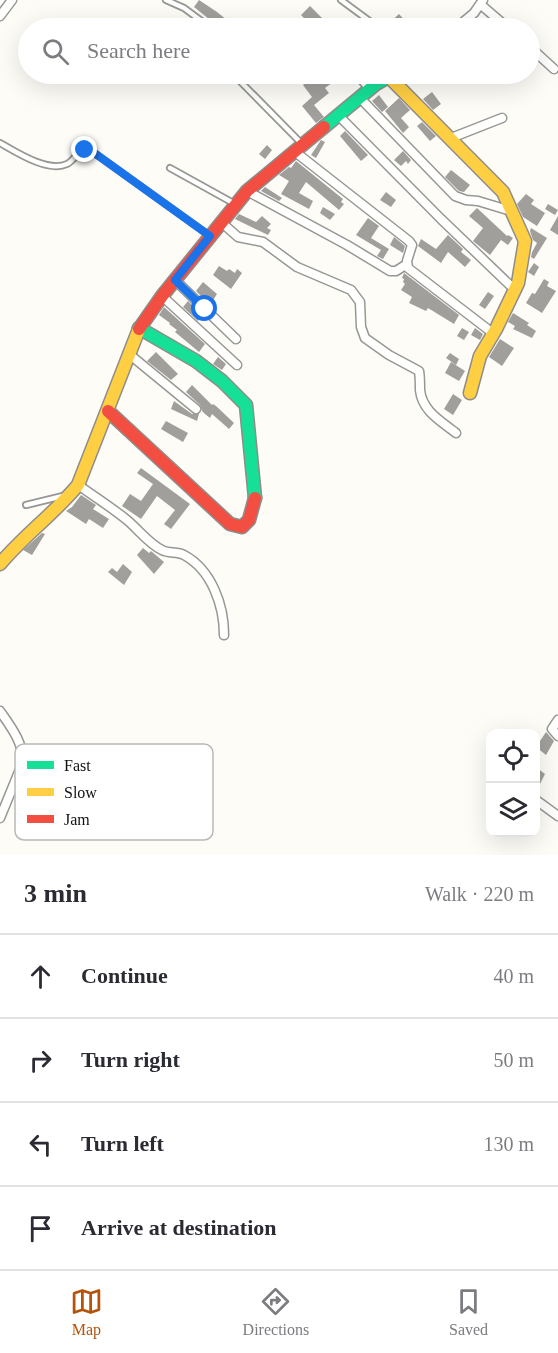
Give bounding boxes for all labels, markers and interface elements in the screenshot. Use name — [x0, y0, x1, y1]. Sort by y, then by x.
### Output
search box — [18, 18, 540, 84]
icon: search — [39, 35, 72, 68]
text: Search here — [87, 38, 190, 63]
route end — [71, 136, 97, 162]
route start — [191, 295, 217, 321]
map controls — [486, 729, 540, 837]
button: locate — [486, 729, 540, 783]
legend — [15, 744, 213, 840]
text: Fast — [64, 757, 91, 774]
button: layers — [486, 783, 540, 837]
text: Slow — [64, 784, 97, 801]
text: Jam — [64, 811, 90, 828]
text: 3 min — [24, 879, 87, 908]
text: Walk · 220 m — [425, 883, 534, 905]
icon: ahead — [24, 960, 57, 993]
text: Continue — [81, 963, 168, 988]
text: 40 m — [493, 965, 534, 987]
icon: right — [24, 1044, 57, 1077]
text: Turn right — [81, 1047, 180, 1072]
text: 50 m — [493, 1049, 534, 1071]
icon: left — [24, 1128, 57, 1161]
text: Turn left — [81, 1131, 164, 1156]
text: 130 m — [483, 1133, 534, 1155]
icon: arrive — [24, 1212, 57, 1245]
text: Arrive at destination — [81, 1215, 277, 1240]
tab: Map — [70, 1285, 103, 1339]
tab: Directions — [243, 1285, 309, 1339]
tab: Saved — [449, 1285, 488, 1339]

